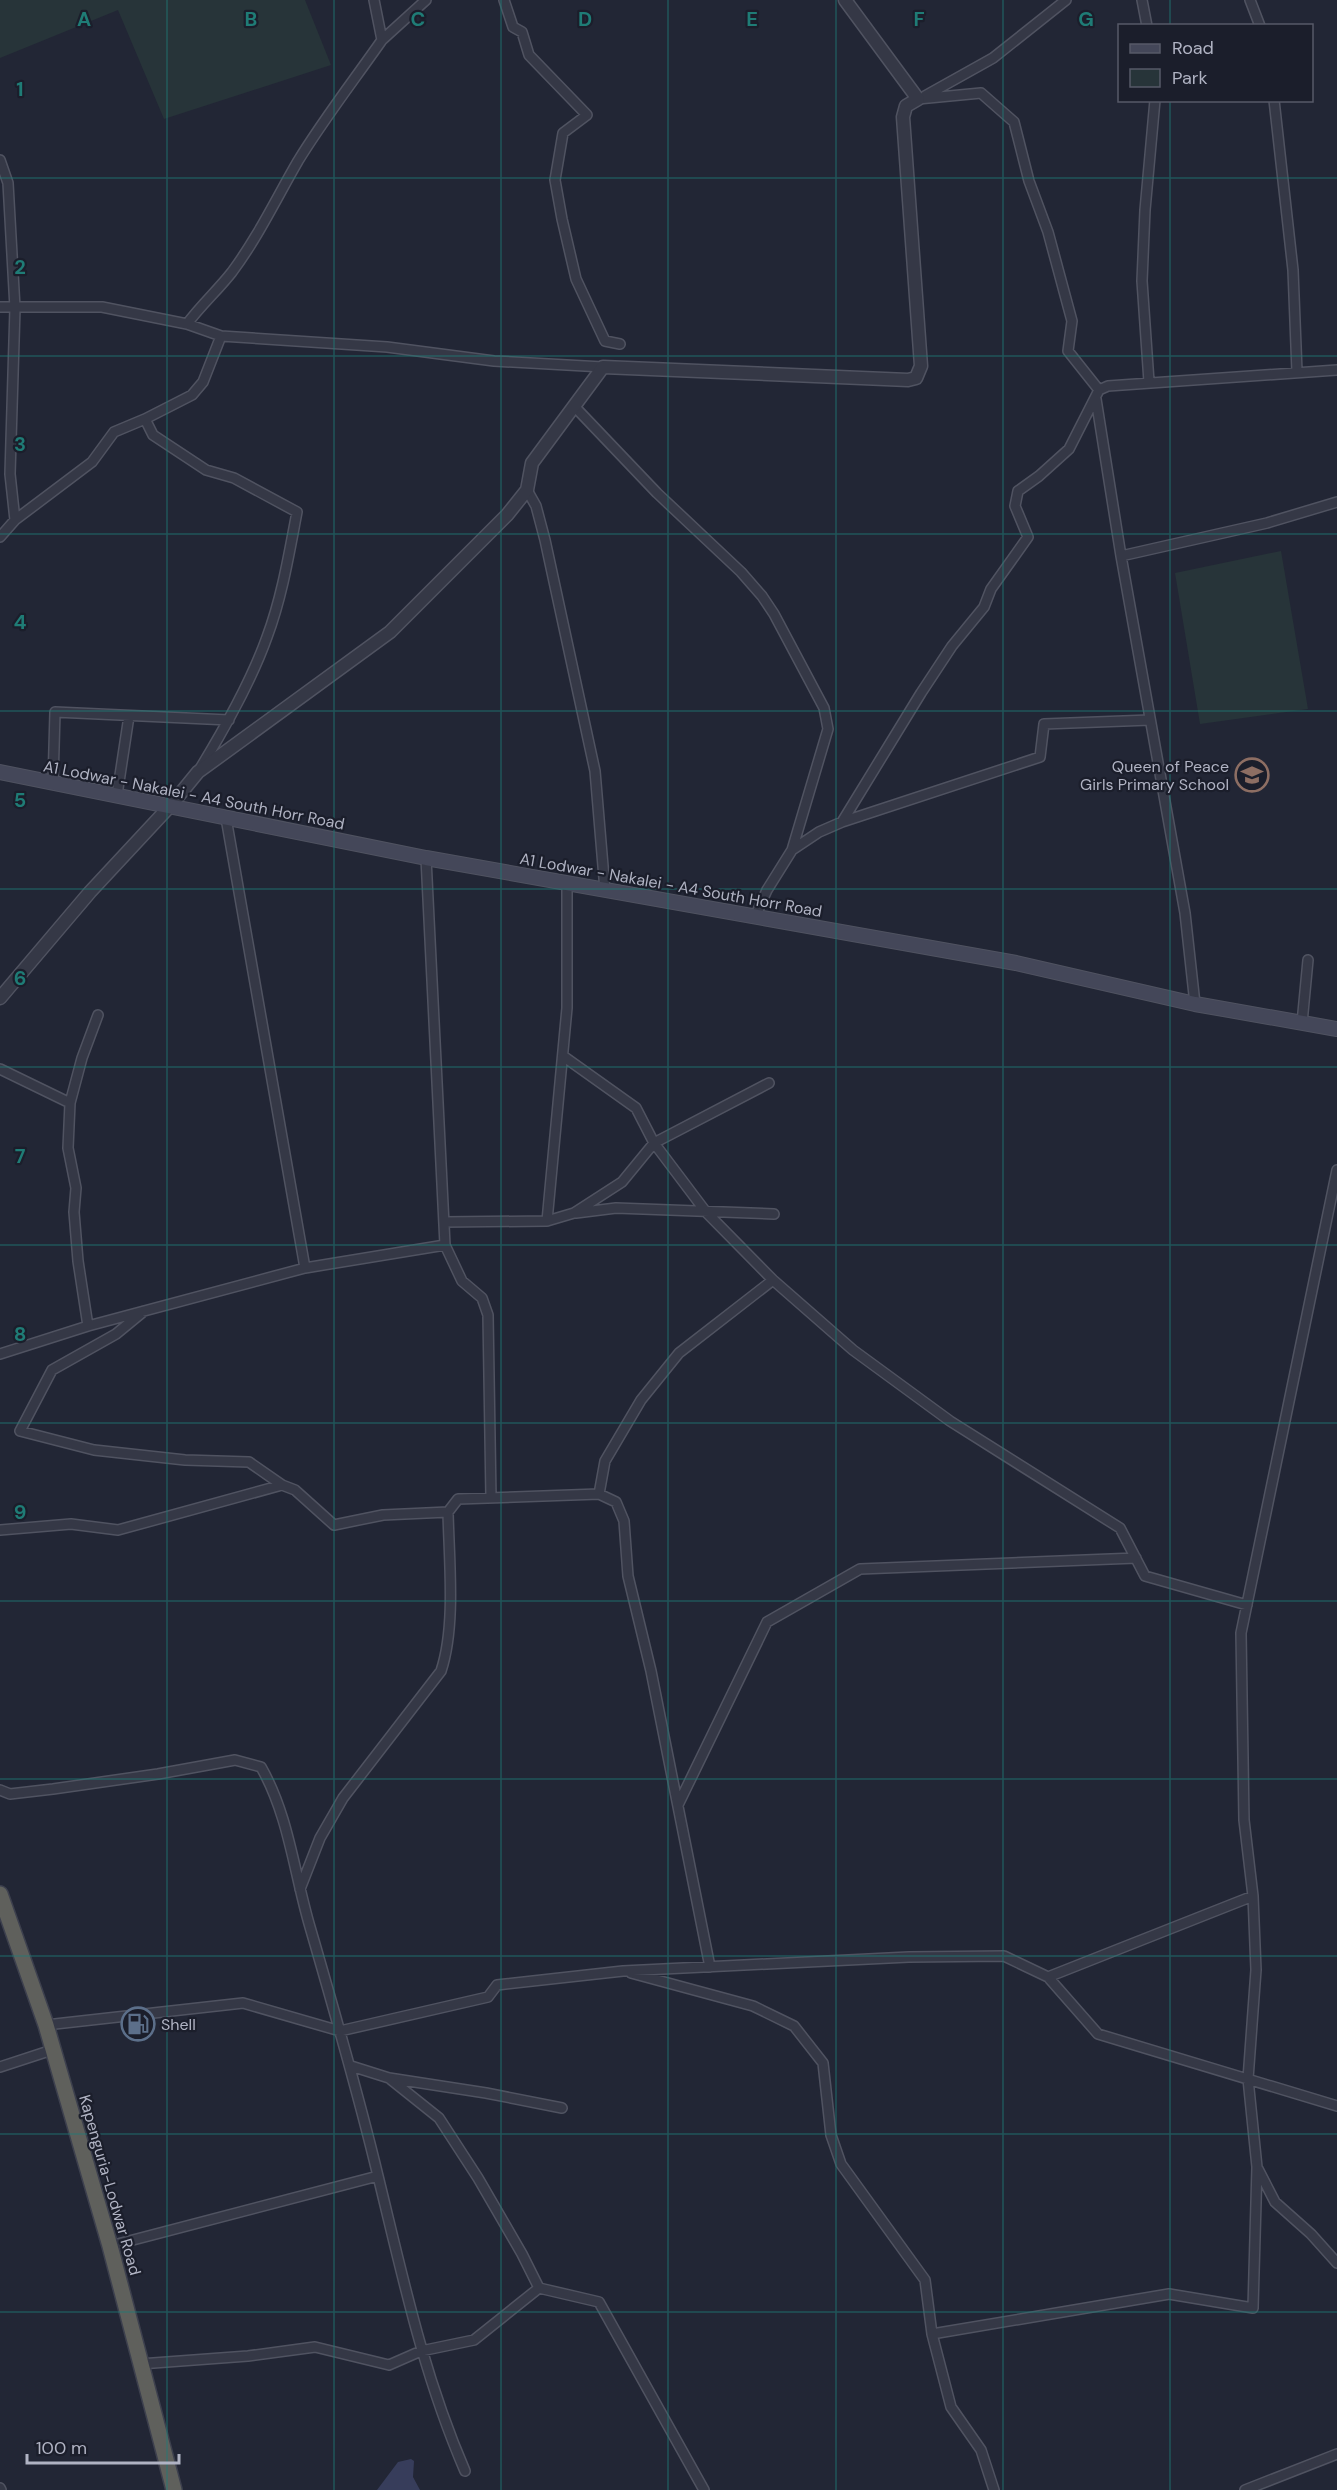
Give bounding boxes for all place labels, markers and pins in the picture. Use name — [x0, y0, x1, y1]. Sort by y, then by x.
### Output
place label: Queen of Peace Girls Primary School — [1080, 756, 1229, 795]
school or university icon: Queen of Peace Girls Primary School — [1234, 757, 1270, 793]
fuel station icon: Shell — [120, 2006, 156, 2042]
place label: Shell — [161, 2014, 196, 2035]

